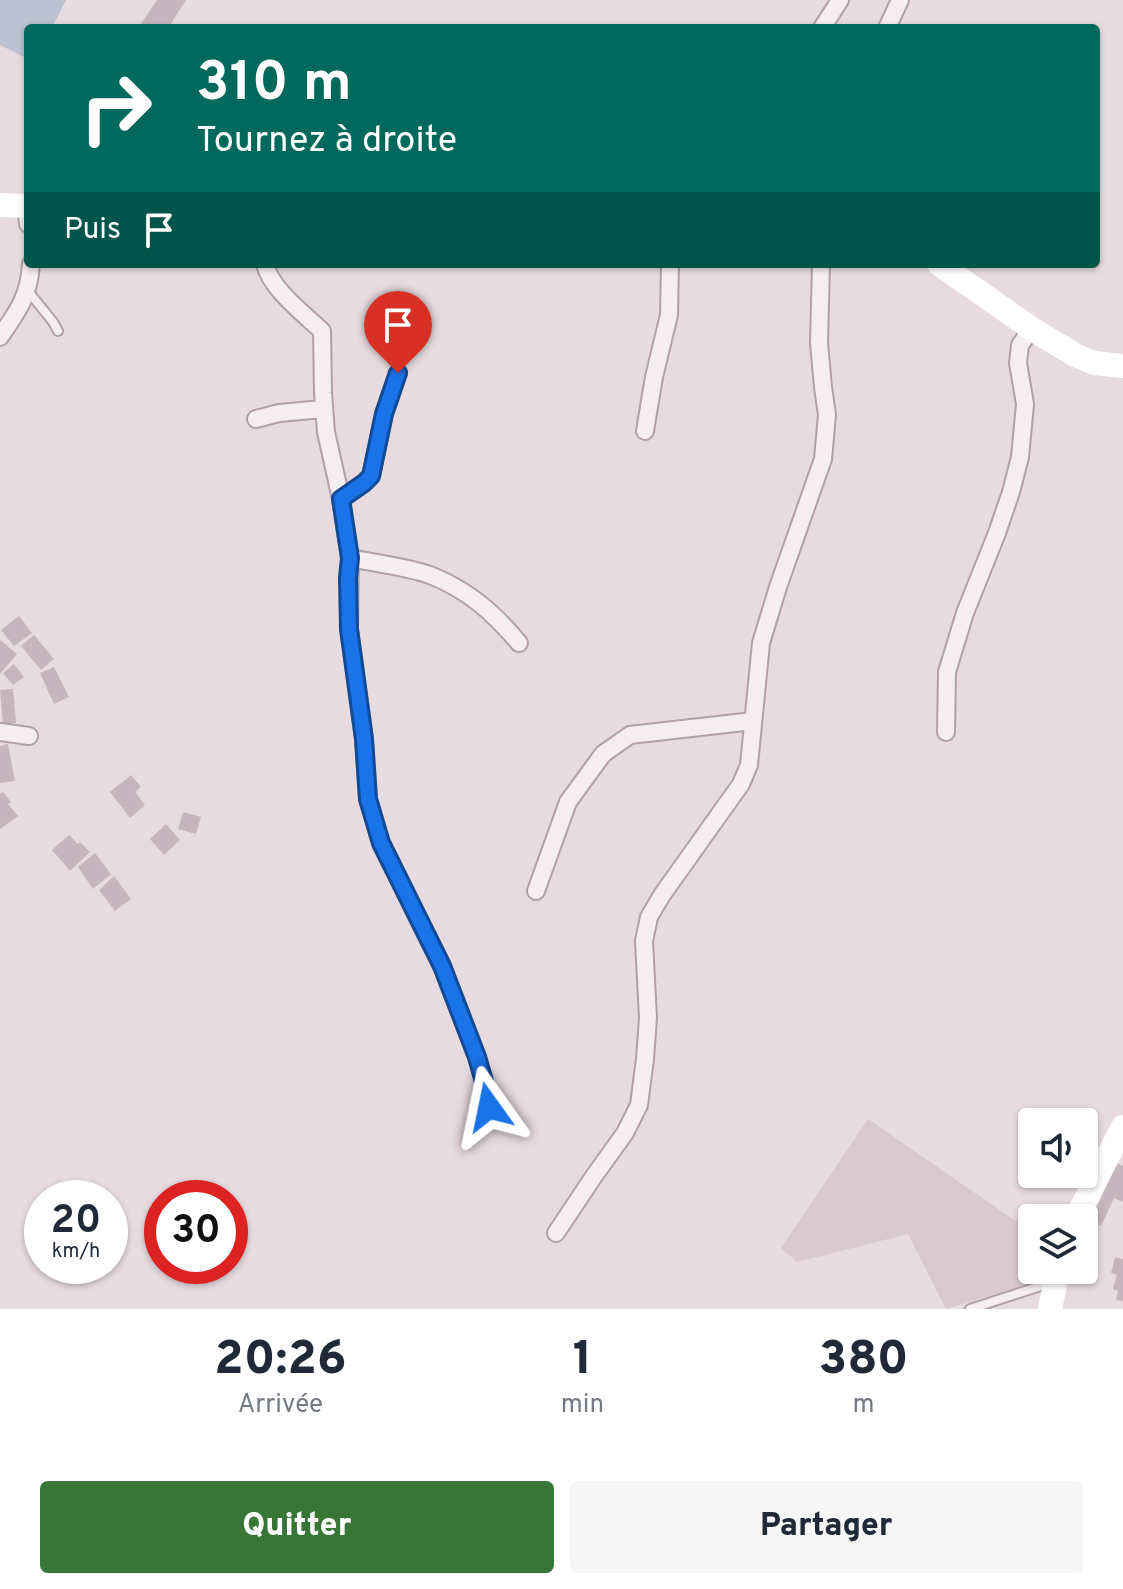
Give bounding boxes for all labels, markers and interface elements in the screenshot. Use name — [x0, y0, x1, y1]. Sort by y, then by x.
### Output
text: 310 m — [196, 50, 352, 120]
icon: right — [64, 56, 168, 160]
text: Tournez à droite — [196, 119, 457, 165]
icon: arrive — [137, 208, 181, 252]
text: Puis — [64, 212, 121, 249]
pin — [364, 291, 432, 373]
icon: arrive — [376, 303, 420, 347]
position arrow — [447, 1065, 531, 1149]
map controls — [1018, 1108, 1098, 1284]
button: sound — [1018, 1108, 1098, 1188]
speed limit sign: 30 — [144, 1180, 248, 1284]
text: 20 — [51, 1197, 101, 1247]
button: layers — [1018, 1204, 1098, 1284]
text: km/h — [52, 1239, 100, 1265]
text: 20:26 — [214, 1331, 347, 1391]
text: 1 — [573, 1331, 592, 1391]
text: 380 — [818, 1331, 909, 1391]
text: Arrivée — [238, 1389, 323, 1422]
text: min — [561, 1389, 604, 1422]
text: m — [853, 1389, 875, 1422]
button: Quitter — [40, 1481, 554, 1573]
button: Partager — [570, 1481, 1083, 1573]

